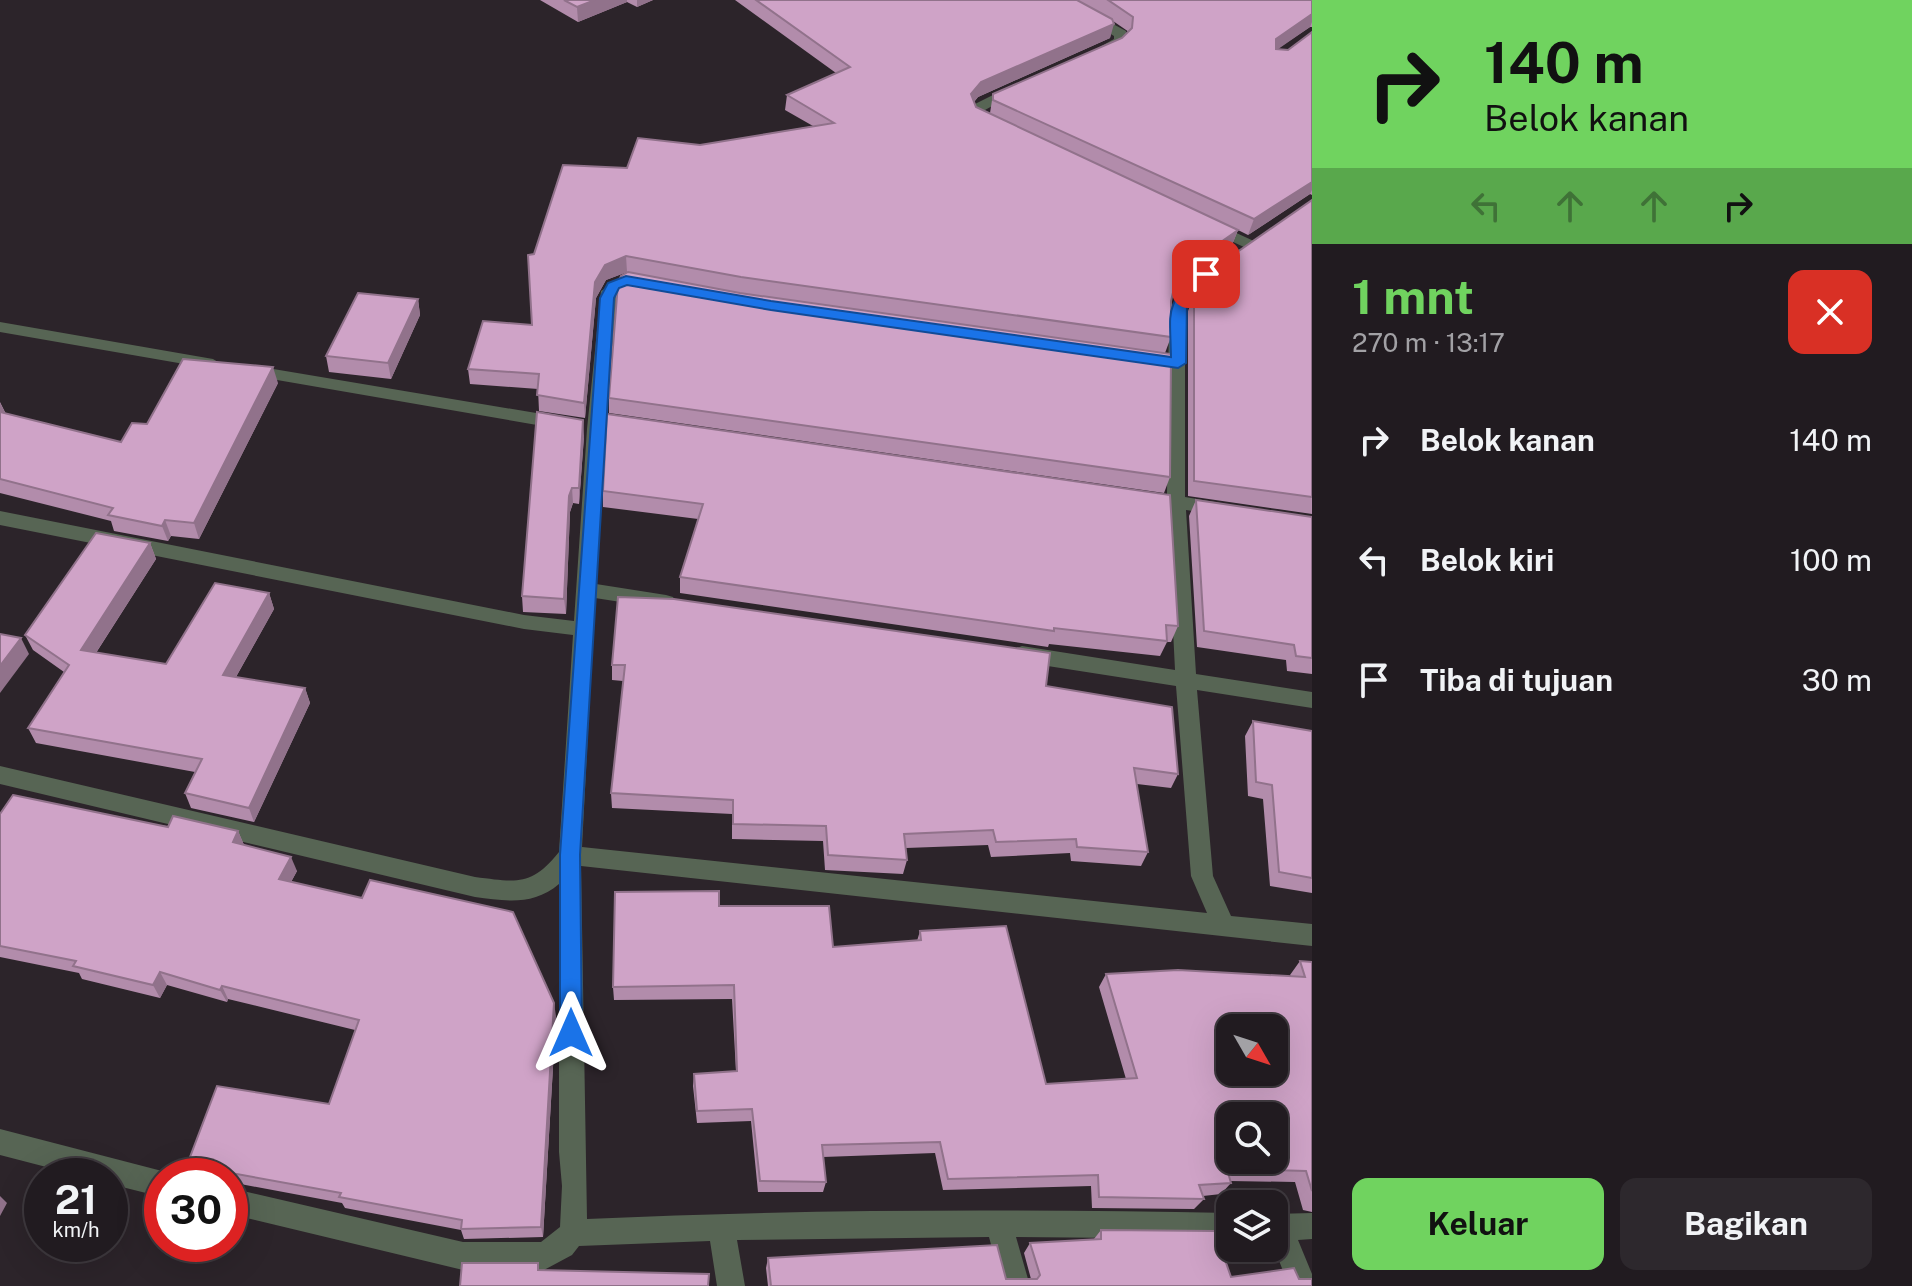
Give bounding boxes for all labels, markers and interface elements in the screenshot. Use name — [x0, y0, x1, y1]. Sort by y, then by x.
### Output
text: 140 m — [1484, 30, 1644, 96]
icon: right — [1352, 32, 1456, 136]
text: Belok kanan — [1484, 97, 1689, 139]
icon: left — [1464, 184, 1508, 228]
icon: ahead — [1548, 184, 1592, 228]
icon: ahead — [1632, 184, 1676, 228]
icon: right — [1716, 184, 1760, 228]
pin — [1172, 240, 1240, 308]
icon: arrive — [1184, 252, 1228, 296]
text: 1 mnt — [1352, 268, 1474, 325]
button: close — [1788, 270, 1872, 354]
text: 270 m · 13:17 — [1352, 327, 1505, 358]
icon: right — [1352, 418, 1396, 462]
text: Belok kanan — [1420, 422, 1595, 458]
text: 140 m — [1789, 422, 1872, 458]
icon: left — [1352, 538, 1396, 582]
text: Belok kiri — [1420, 542, 1554, 578]
text: 100 m — [1790, 542, 1872, 578]
icon: arrive — [1352, 658, 1396, 702]
text: Tiba di tujuan — [1420, 662, 1613, 698]
text: 30 m — [1802, 662, 1872, 698]
position arrow — [529, 991, 613, 1075]
north arrow — [1216, 1014, 1288, 1086]
map controls — [1216, 1014, 1288, 1262]
button: search — [1216, 1102, 1288, 1174]
speed limit sign: 30 — [144, 1158, 248, 1262]
text: 21 — [55, 1176, 97, 1223]
button: Keluar — [1352, 1178, 1604, 1270]
button: Bagikan — [1620, 1178, 1872, 1270]
button: layers — [1216, 1190, 1288, 1262]
text: km/h — [52, 1218, 100, 1242]

